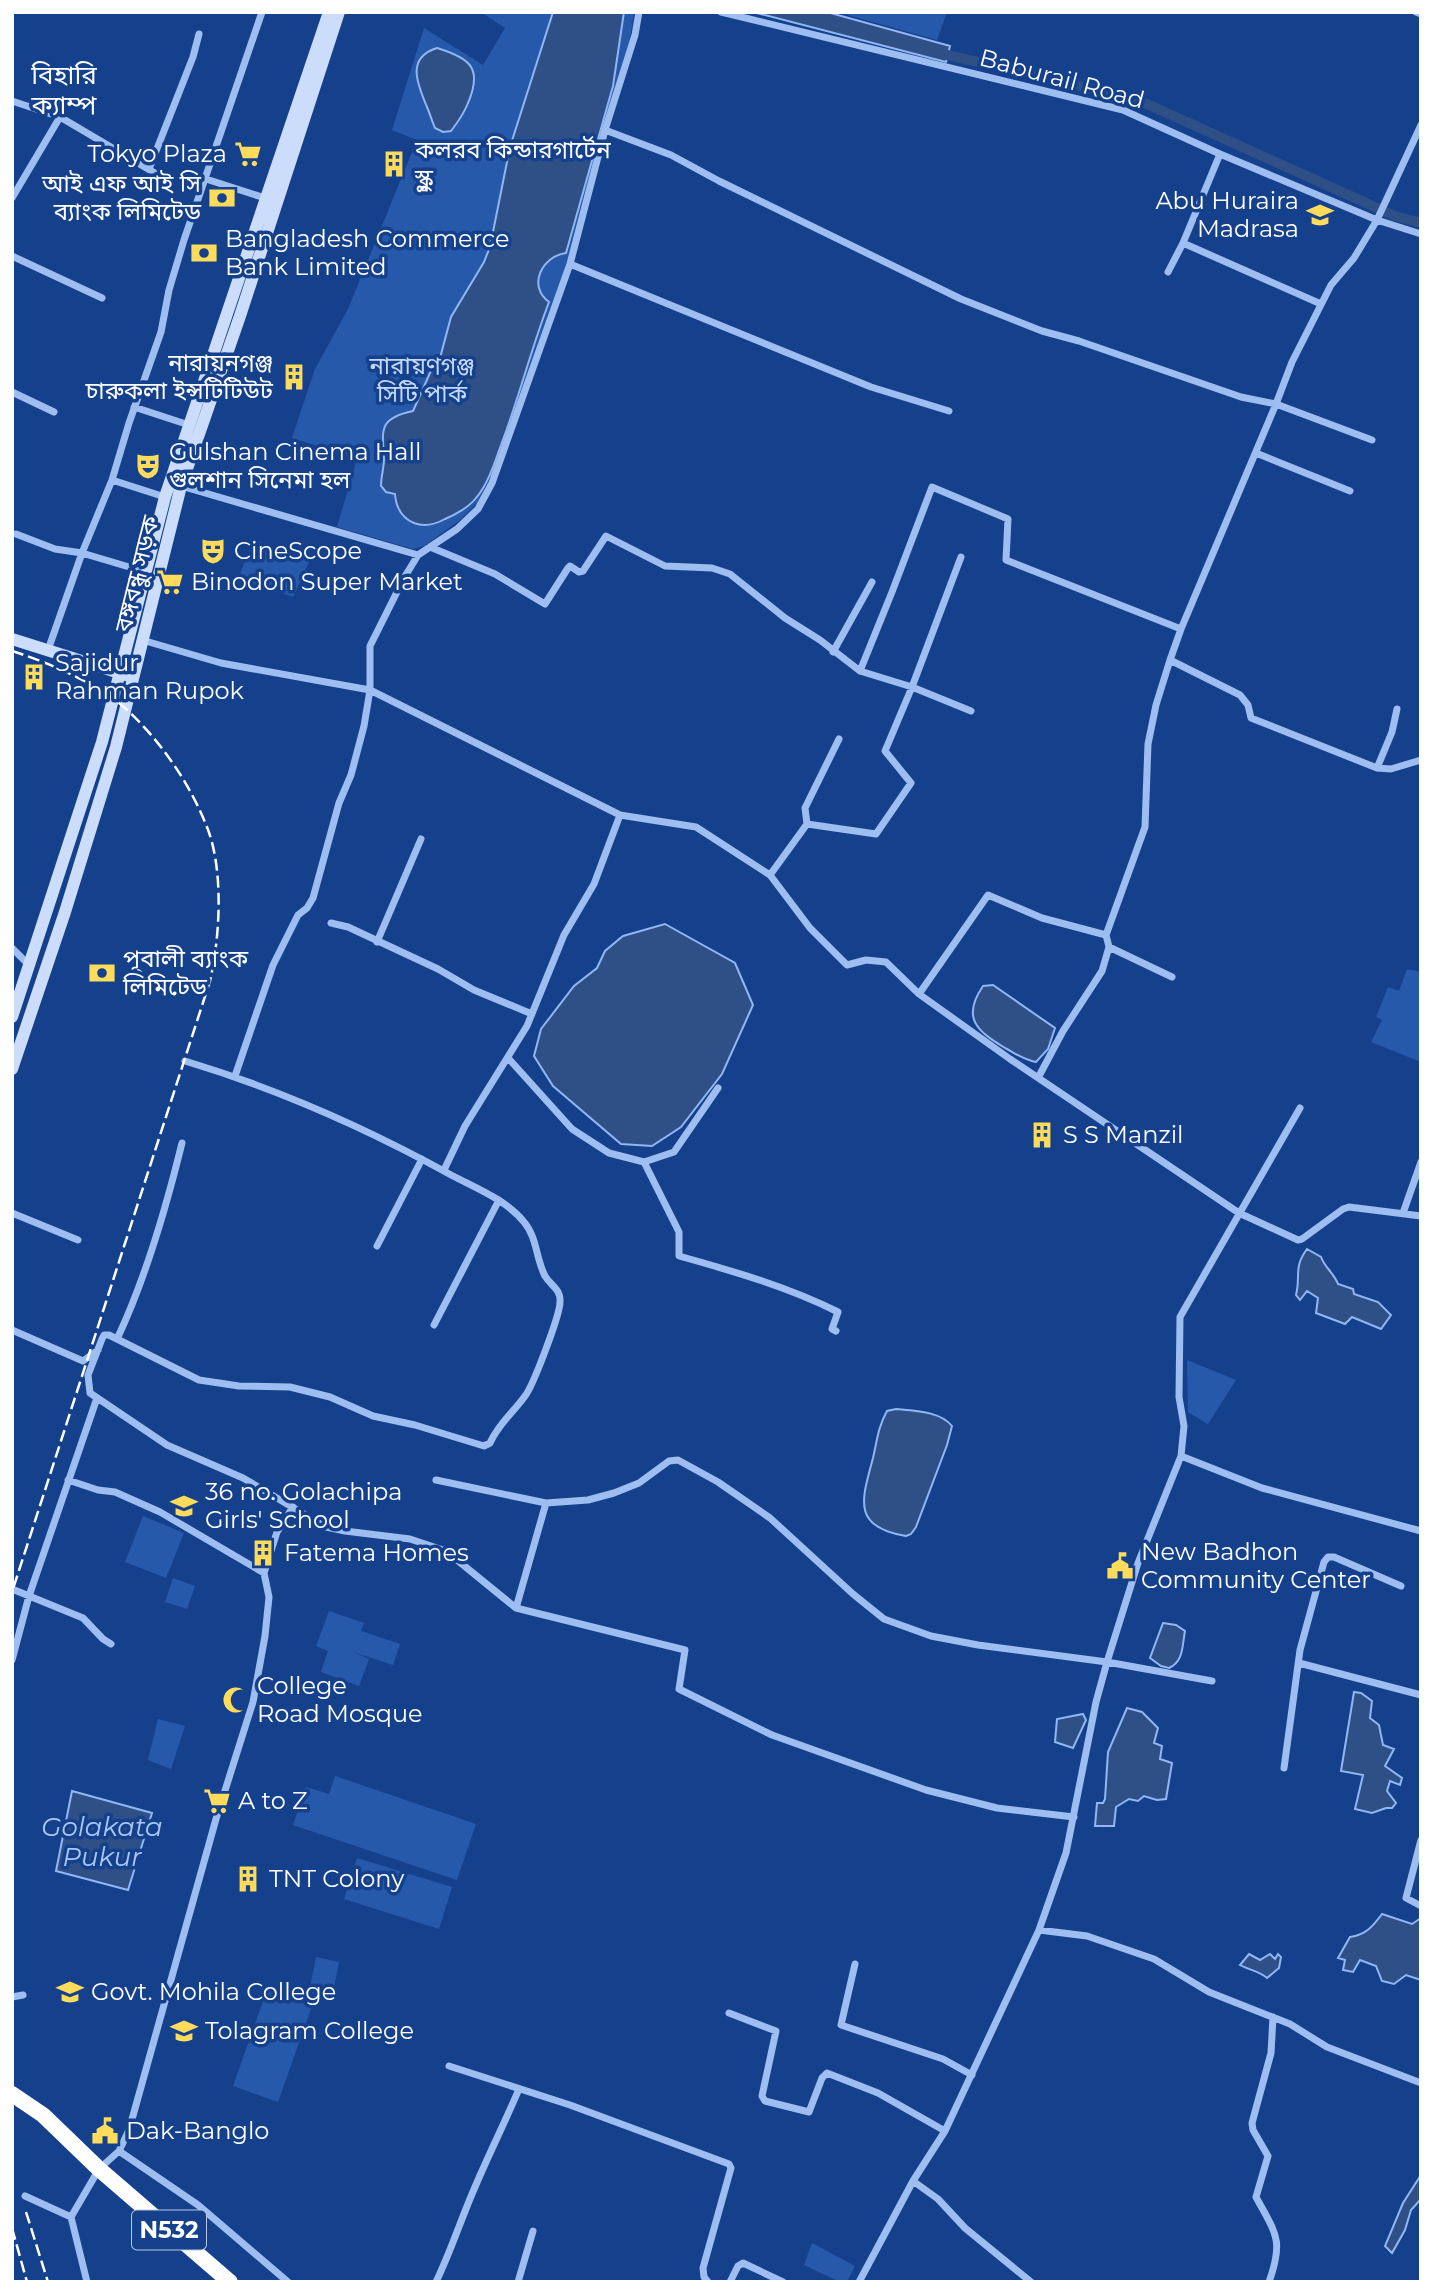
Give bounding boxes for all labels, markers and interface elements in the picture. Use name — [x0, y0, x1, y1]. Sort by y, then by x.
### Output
street label: Baburail Road — [977, 43, 1148, 114]
district label: বিহারি ক্যাম্প — [30, 59, 97, 121]
place label: কলরব কিন্ডারগার্টেন স্কুল — [414, 135, 611, 193]
place label: Tokyo Plaza — [87, 139, 227, 168]
supermarket icon: Tokyo Plaza — [233, 139, 263, 169]
building icon: কলরব কিন্ডারগার্টেন স্কুল — [379, 149, 409, 179]
place label: আই এফ আই সি ব্যাংক লিমিটেড — [41, 169, 202, 226]
bank icon: আই এফ আই সি ব্যাংক লিমিটেড — [207, 183, 237, 213]
place label: Abu Huraira Madrasa — [1155, 186, 1299, 243]
school or university icon: Abu Huraira Madrasa — [1305, 200, 1335, 230]
place label: Bangladesh Commerce Bank Limited — [225, 224, 510, 281]
bank icon: Bangladesh Commerce Bank Limited — [189, 238, 219, 268]
place label: নারায়নগঞ্জ চারুকলা ইন্সটিটিউট — [84, 348, 274, 405]
park label: নারায়ণগঞ্জ সিটি পার্ক — [368, 351, 475, 408]
building icon: নারায়নগঞ্জ চারুকলা ইন্সটিটিউট — [279, 362, 309, 392]
place label: Gulshan Cinema Hall গুলশান সিনেমা হল — [169, 437, 421, 494]
theatre icon: Gulshan Cinema Hall গুলশান সিনেমা হল — [133, 451, 163, 481]
street label: বঙ্গবন্ধু সড়ক — [108, 512, 167, 637]
theatre icon: CineScope — [198, 536, 228, 566]
place label: CineScope — [234, 536, 362, 565]
supermarket icon: Binodon Super Market — [155, 567, 185, 597]
place label: Binodon Super Market — [191, 567, 463, 596]
place label: Sajidur Rahman Rupok — [55, 648, 245, 705]
building icon: Sajidur Rahman Rupok — [19, 662, 49, 692]
place label: পূবালী ব্যাংক লিমিটেড — [122, 944, 249, 1001]
bank icon: পূবালী ব্যাংক লিমিটেড — [87, 958, 117, 988]
building icon: S S Manzil — [1027, 1120, 1057, 1150]
place label: S S Manzil — [1063, 1120, 1184, 1149]
place label: 36 no. Golachipa Girls' School — [205, 1477, 402, 1534]
school or university icon: 36 no. Golachipa Girls' School — [169, 1491, 199, 1521]
place label: New Badhon Community Center — [1141, 1537, 1371, 1594]
building icon: Fatema Homes — [248, 1538, 278, 1568]
place label: Fatema Homes — [284, 1538, 469, 1567]
public building icon: New Badhon Community Center — [1105, 1551, 1135, 1581]
place label: College Road Mosque — [257, 1671, 423, 1728]
mosque icon: College Road Mosque — [221, 1685, 251, 1715]
supermarket icon: A to Z — [202, 1786, 232, 1816]
place label: A to Z — [238, 1786, 308, 1815]
water label: Golakata Pukur — [41, 1811, 163, 1873]
building icon: TNT Colony — [233, 1864, 263, 1894]
place label: TNT Colony — [269, 1864, 404, 1893]
school or university icon: Govt. Mohila College — [55, 1977, 85, 2007]
place label: Govt. Mohila College — [91, 1977, 336, 2006]
school or university icon: Tolagram College — [169, 2016, 199, 2046]
place label: Tolagram College — [205, 2016, 414, 2045]
public building icon: Dak-Banglo — [90, 2116, 120, 2146]
place label: Dak-Banglo — [126, 2116, 269, 2145]
road number: N532 — [132, 2210, 206, 2250]

